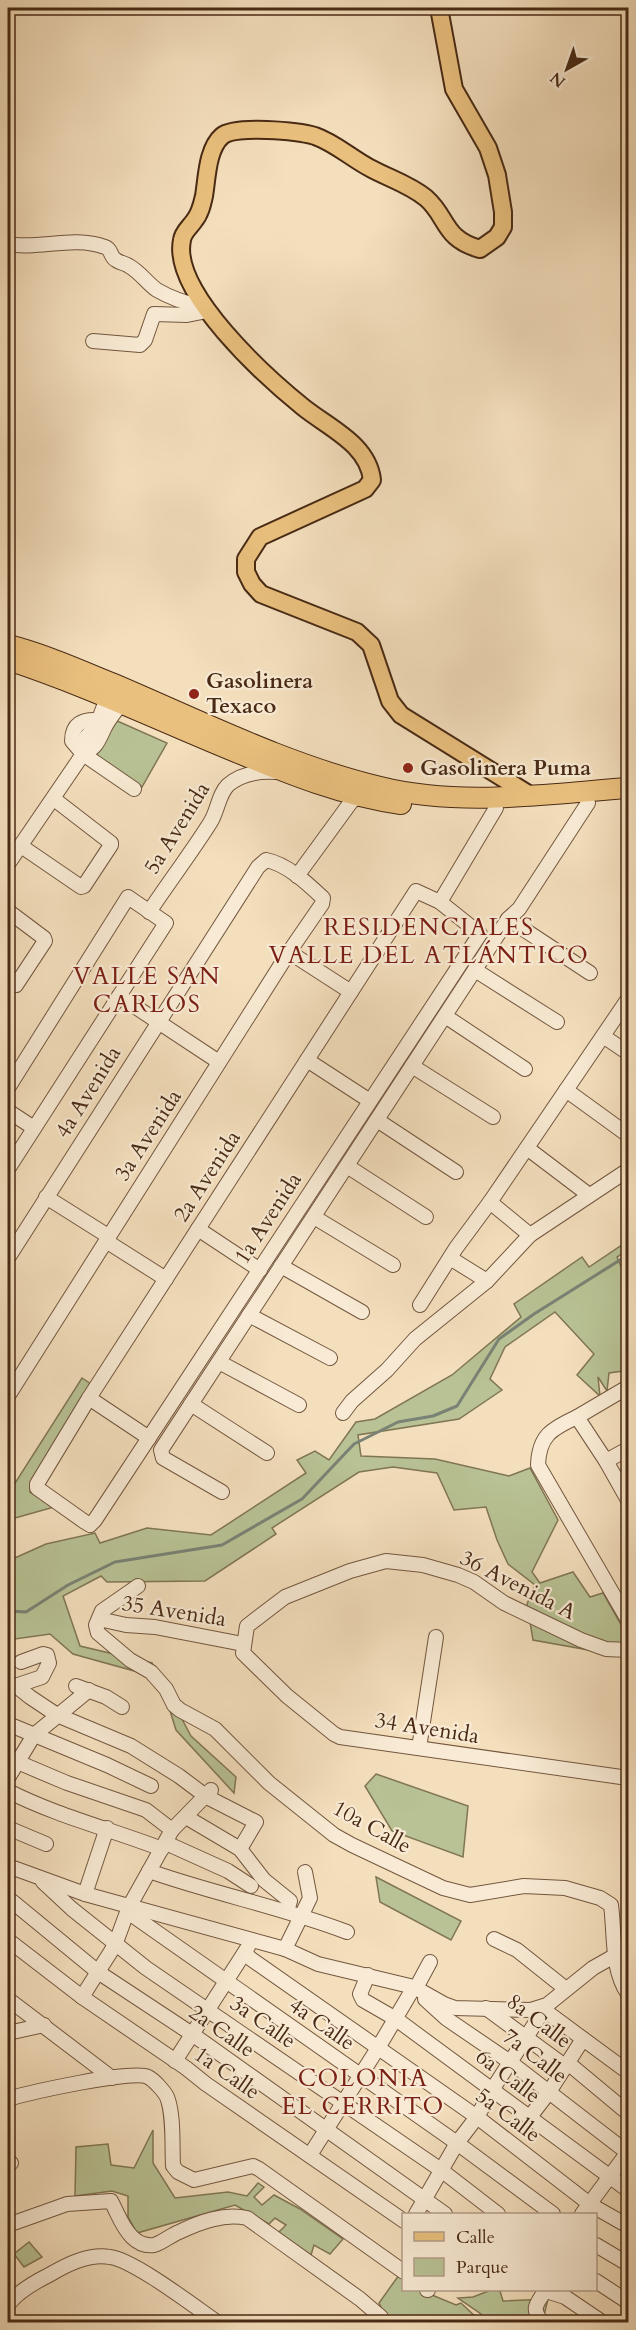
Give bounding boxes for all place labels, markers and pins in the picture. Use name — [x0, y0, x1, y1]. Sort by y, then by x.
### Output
place label: Gasolinera Texaco — [206, 666, 313, 721]
marker: Gasolinera Texaco — [187, 687, 201, 701]
place label: Gasolinera Puma — [420, 753, 591, 783]
marker: Gasolinera Puma — [401, 761, 415, 775]

